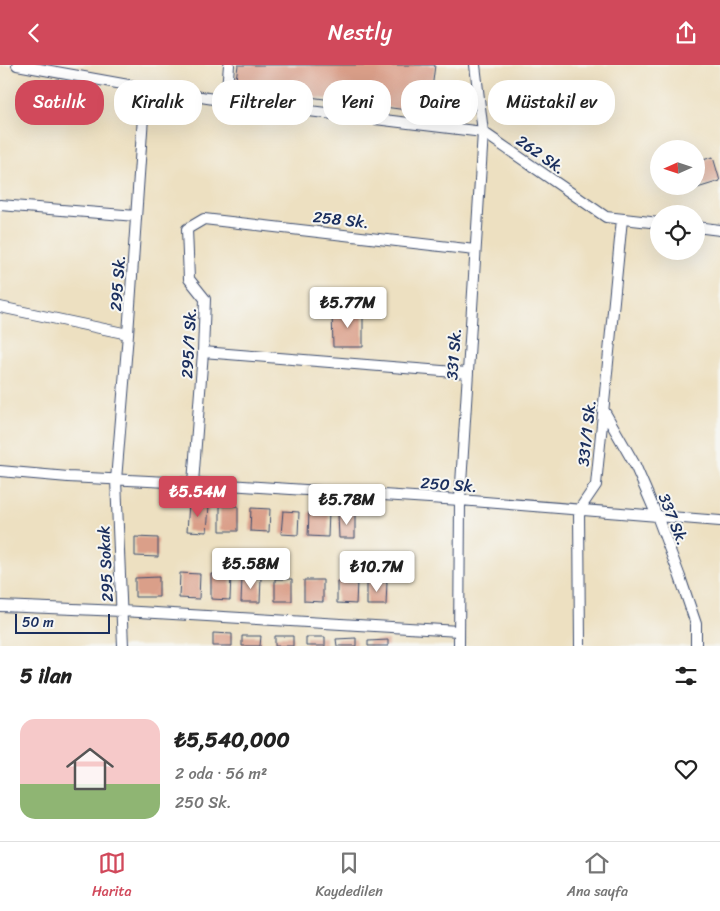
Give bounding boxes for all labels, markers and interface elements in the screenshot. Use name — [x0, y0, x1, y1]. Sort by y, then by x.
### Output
text: Nestly — [328, 13, 392, 52]
icon: back — [20, 19, 48, 47]
icon: share — [672, 19, 700, 47]
chip: Satılık — [15, 80, 104, 125]
chip: Kiralık — [114, 80, 202, 125]
chip: Filtreler — [212, 80, 313, 125]
chip: Yeni — [323, 80, 391, 125]
chip: Daire — [401, 80, 478, 125]
chip: Müstakil ev — [488, 80, 615, 125]
street label: 262 Sk. — [510, 127, 572, 182]
north arrow — [650, 140, 705, 195]
map controls — [650, 140, 705, 260]
street label: 258 Sk. — [311, 202, 370, 237]
button: locate — [650, 205, 705, 260]
street label: 295 Sk. — [101, 254, 134, 312]
pin: ₺5.77M — [307, 287, 389, 329]
text: ₺5.77M — [321, 288, 375, 317]
street label: 295/1 Sk. — [172, 307, 205, 379]
street label: 331 Sk. — [437, 327, 470, 381]
street label: 331/1 Sk. — [569, 398, 604, 468]
street label: 250 Sk. — [420, 468, 478, 501]
pin: ₺5.54M — [157, 475, 239, 518]
text: ₺5.54M — [170, 477, 226, 506]
pin: ₺5.78M — [306, 483, 388, 526]
text: ₺5.78M — [319, 485, 375, 514]
street label: 337 Sk. — [650, 489, 697, 550]
street label: 295 Sokak — [89, 525, 122, 603]
pin: ₺5.58M — [210, 547, 292, 590]
text: ₺5.58M — [223, 549, 279, 578]
pin: ₺10.7M — [336, 551, 418, 593]
text: ₺10.7M — [351, 552, 403, 581]
text: 50 m — [22, 610, 54, 635]
scale bar — [15, 611, 110, 634]
text: 5 ilan — [20, 657, 72, 695]
icon: filters — [672, 662, 700, 690]
text: ₺5,540,000 — [175, 721, 290, 759]
icon: home — [60, 739, 120, 799]
icon: heart — [672, 755, 700, 783]
text: 2 oda · 56 m² — [175, 759, 267, 788]
text: 250 Sk. — [175, 788, 232, 817]
tab: Harita — [92, 849, 132, 904]
tab: Kaydedilen — [316, 849, 383, 904]
tab: Ana sayfa — [567, 849, 628, 904]

